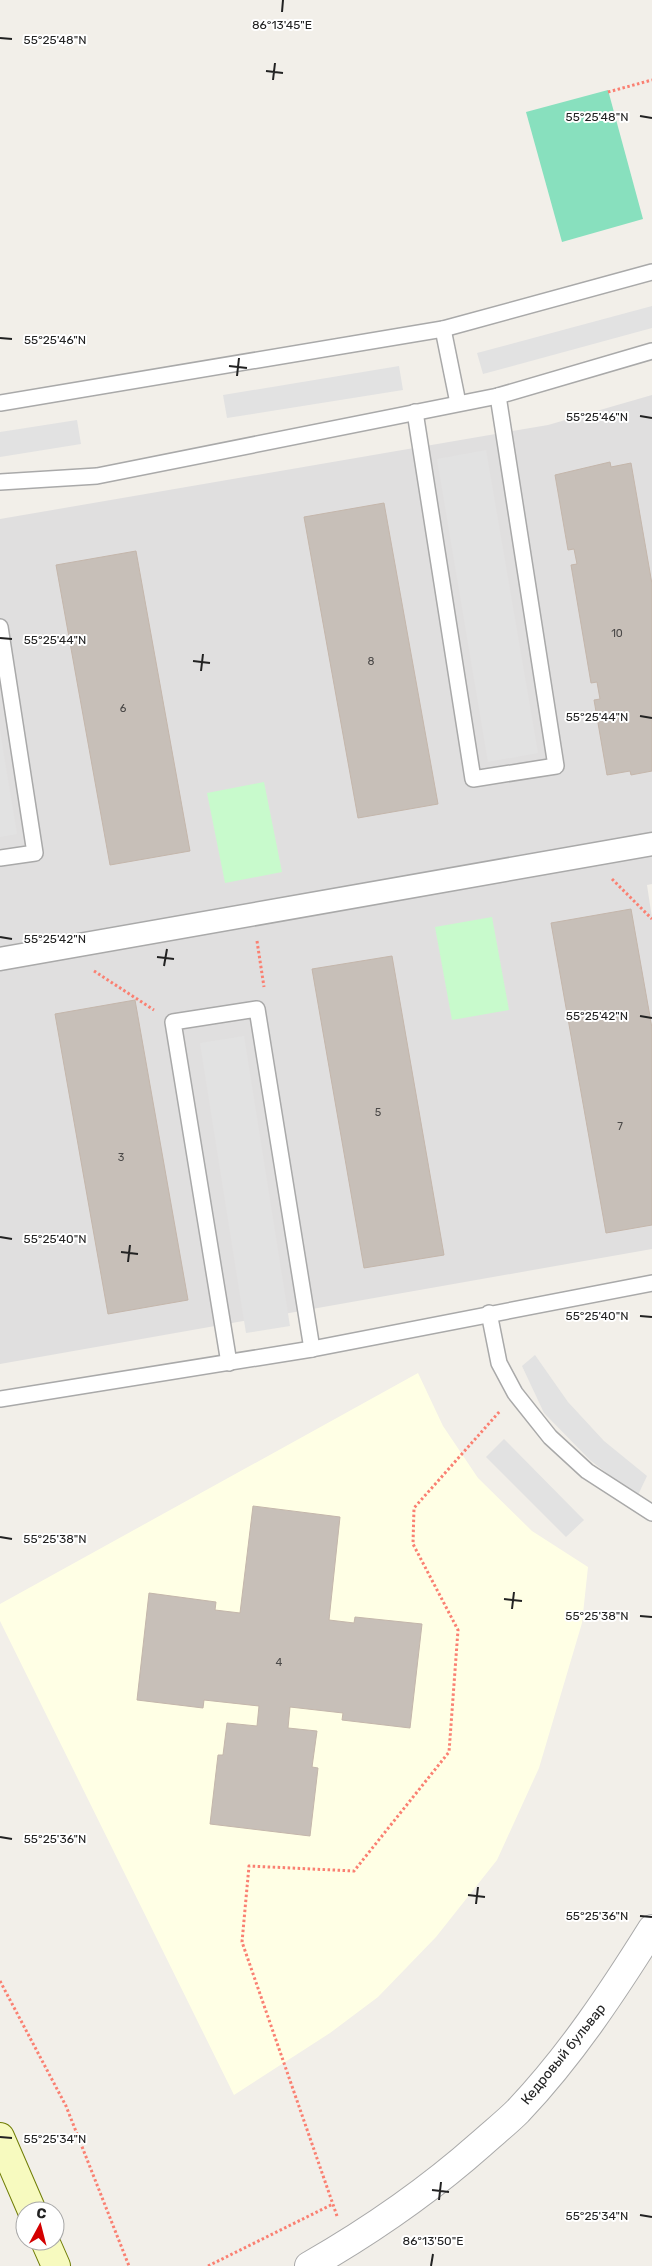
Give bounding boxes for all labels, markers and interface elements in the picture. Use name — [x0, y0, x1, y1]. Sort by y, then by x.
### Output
text: 86°13'45"E — [252, 18, 312, 32]
text: 55°25'48"N — [24, 33, 87, 47]
text: 55°25'48"N — [566, 110, 629, 124]
text: 55°25'46"N — [24, 333, 86, 347]
text: 55°25'46"N — [566, 410, 628, 424]
house number: 10 — [611, 627, 623, 640]
text: 55°25'44"N — [24, 633, 86, 647]
house number: 8 — [368, 655, 375, 668]
house number: 6 — [120, 702, 127, 715]
text: 55°25'44"N — [566, 710, 628, 724]
text: 55°25'42"N — [24, 932, 86, 946]
text: 55°25'42"N — [566, 1009, 628, 1023]
house number: 5 — [375, 1106, 382, 1119]
house number: 7 — [617, 1120, 623, 1133]
house number: 3 — [118, 1151, 125, 1164]
text: 55°25'40"N — [24, 1232, 86, 1246]
text: 55°25'40"N — [566, 1309, 628, 1323]
text: 55°25'38"N — [23, 1532, 87, 1546]
text: 55°25'38"N — [565, 1609, 629, 1623]
house number: 4 — [276, 1656, 283, 1669]
text: 55°25'36"N — [24, 1832, 86, 1846]
text: 55°25'36"N — [566, 1909, 628, 1923]
street label: Кедровый бульвар — [517, 2000, 609, 2108]
text: 55°25'34"N — [24, 2132, 86, 2146]
north arrow — [15, 2201, 65, 2251]
text: С — [36, 2205, 48, 2223]
text: 55°25'34"N — [566, 2209, 628, 2223]
text: 86°13'50"E — [403, 2234, 464, 2248]

